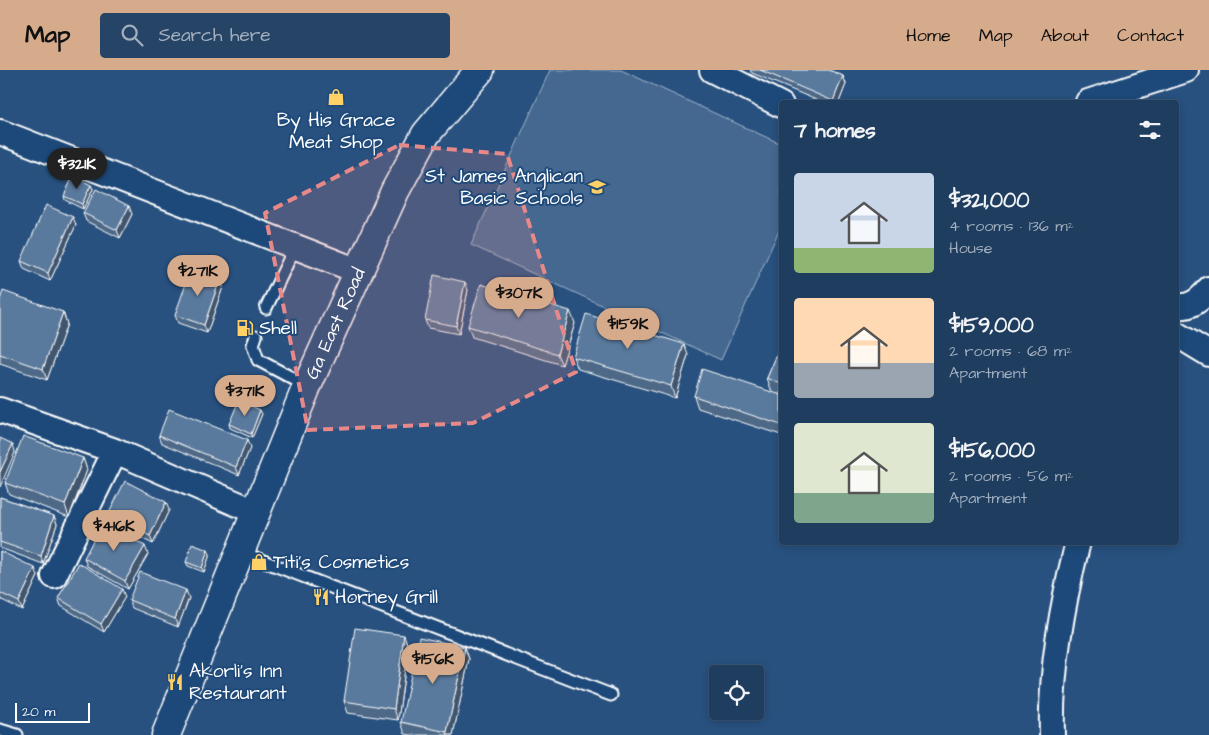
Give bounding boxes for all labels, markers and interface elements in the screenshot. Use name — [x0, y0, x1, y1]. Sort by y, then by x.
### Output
search box — [100, 13, 450, 58]
text: Map — [25, 18, 70, 52]
icon: search — [118, 21, 146, 49]
text: Search here — [158, 22, 271, 49]
text: Home — [906, 23, 951, 48]
text: Map — [979, 23, 1013, 48]
text: About — [1041, 23, 1089, 48]
text: Contact — [1117, 23, 1184, 48]
shop icon: By His Grace Meat Shop — [326, 87, 346, 107]
place label: By His Grace Meat Shop — [277, 107, 395, 156]
text: 7 homes — [794, 116, 876, 145]
icon: filters — [1136, 116, 1164, 144]
pin: $321K — [42, 148, 112, 190]
text: $321K — [58, 153, 96, 175]
place label: St James Anglican Basic Schools — [425, 163, 583, 212]
school or university icon: St James Anglican Basic Schools — [587, 177, 607, 197]
text: $321,000 — [949, 186, 1030, 215]
icon: home — [834, 193, 894, 253]
text: 4 rooms · 136 m² — [949, 215, 1074, 237]
text: House — [949, 237, 993, 259]
pin: $271K — [163, 254, 233, 297]
text: $271K — [178, 260, 218, 282]
street label: Ga East Road — [298, 263, 372, 384]
pin: $307K — [484, 276, 554, 319]
text: $307K — [496, 282, 542, 304]
pin: $159K — [593, 308, 663, 350]
text: $159,000 — [949, 311, 1034, 340]
text: $159K — [607, 313, 649, 335]
place label: Shell — [259, 315, 297, 342]
fuel station icon: Shell — [235, 318, 255, 338]
icon: home — [834, 318, 894, 378]
text: 2 rooms · 68 m² — [949, 340, 1072, 362]
text: Apartment — [949, 362, 1027, 384]
pin: $371K — [210, 374, 280, 417]
text: $371K — [226, 380, 264, 402]
text: $156,000 — [949, 436, 1035, 465]
icon: home — [834, 443, 894, 503]
text: 2 rooms · 56 m² — [949, 465, 1073, 487]
text: Apartment — [949, 487, 1027, 509]
pin: $416K — [79, 510, 149, 552]
text: $416K — [93, 515, 135, 537]
place label: Titi’s Cosmetics — [273, 549, 409, 576]
shop icon: Titi’s Cosmetics — [249, 552, 269, 572]
place label: Horney Grill — [335, 584, 438, 612]
restaurant icon: Horney Grill — [311, 587, 331, 607]
pin: $156K — [398, 642, 468, 685]
text: $156K — [412, 648, 454, 670]
place label: Akorli's Inn Restaurant — [189, 658, 287, 707]
map controls — [709, 665, 764, 720]
button: locate — [709, 665, 764, 720]
restaurant icon: Akorli's Inn Restaurant — [165, 672, 185, 692]
scale bar — [15, 700, 90, 723]
text: 20 m — [22, 702, 55, 722]

